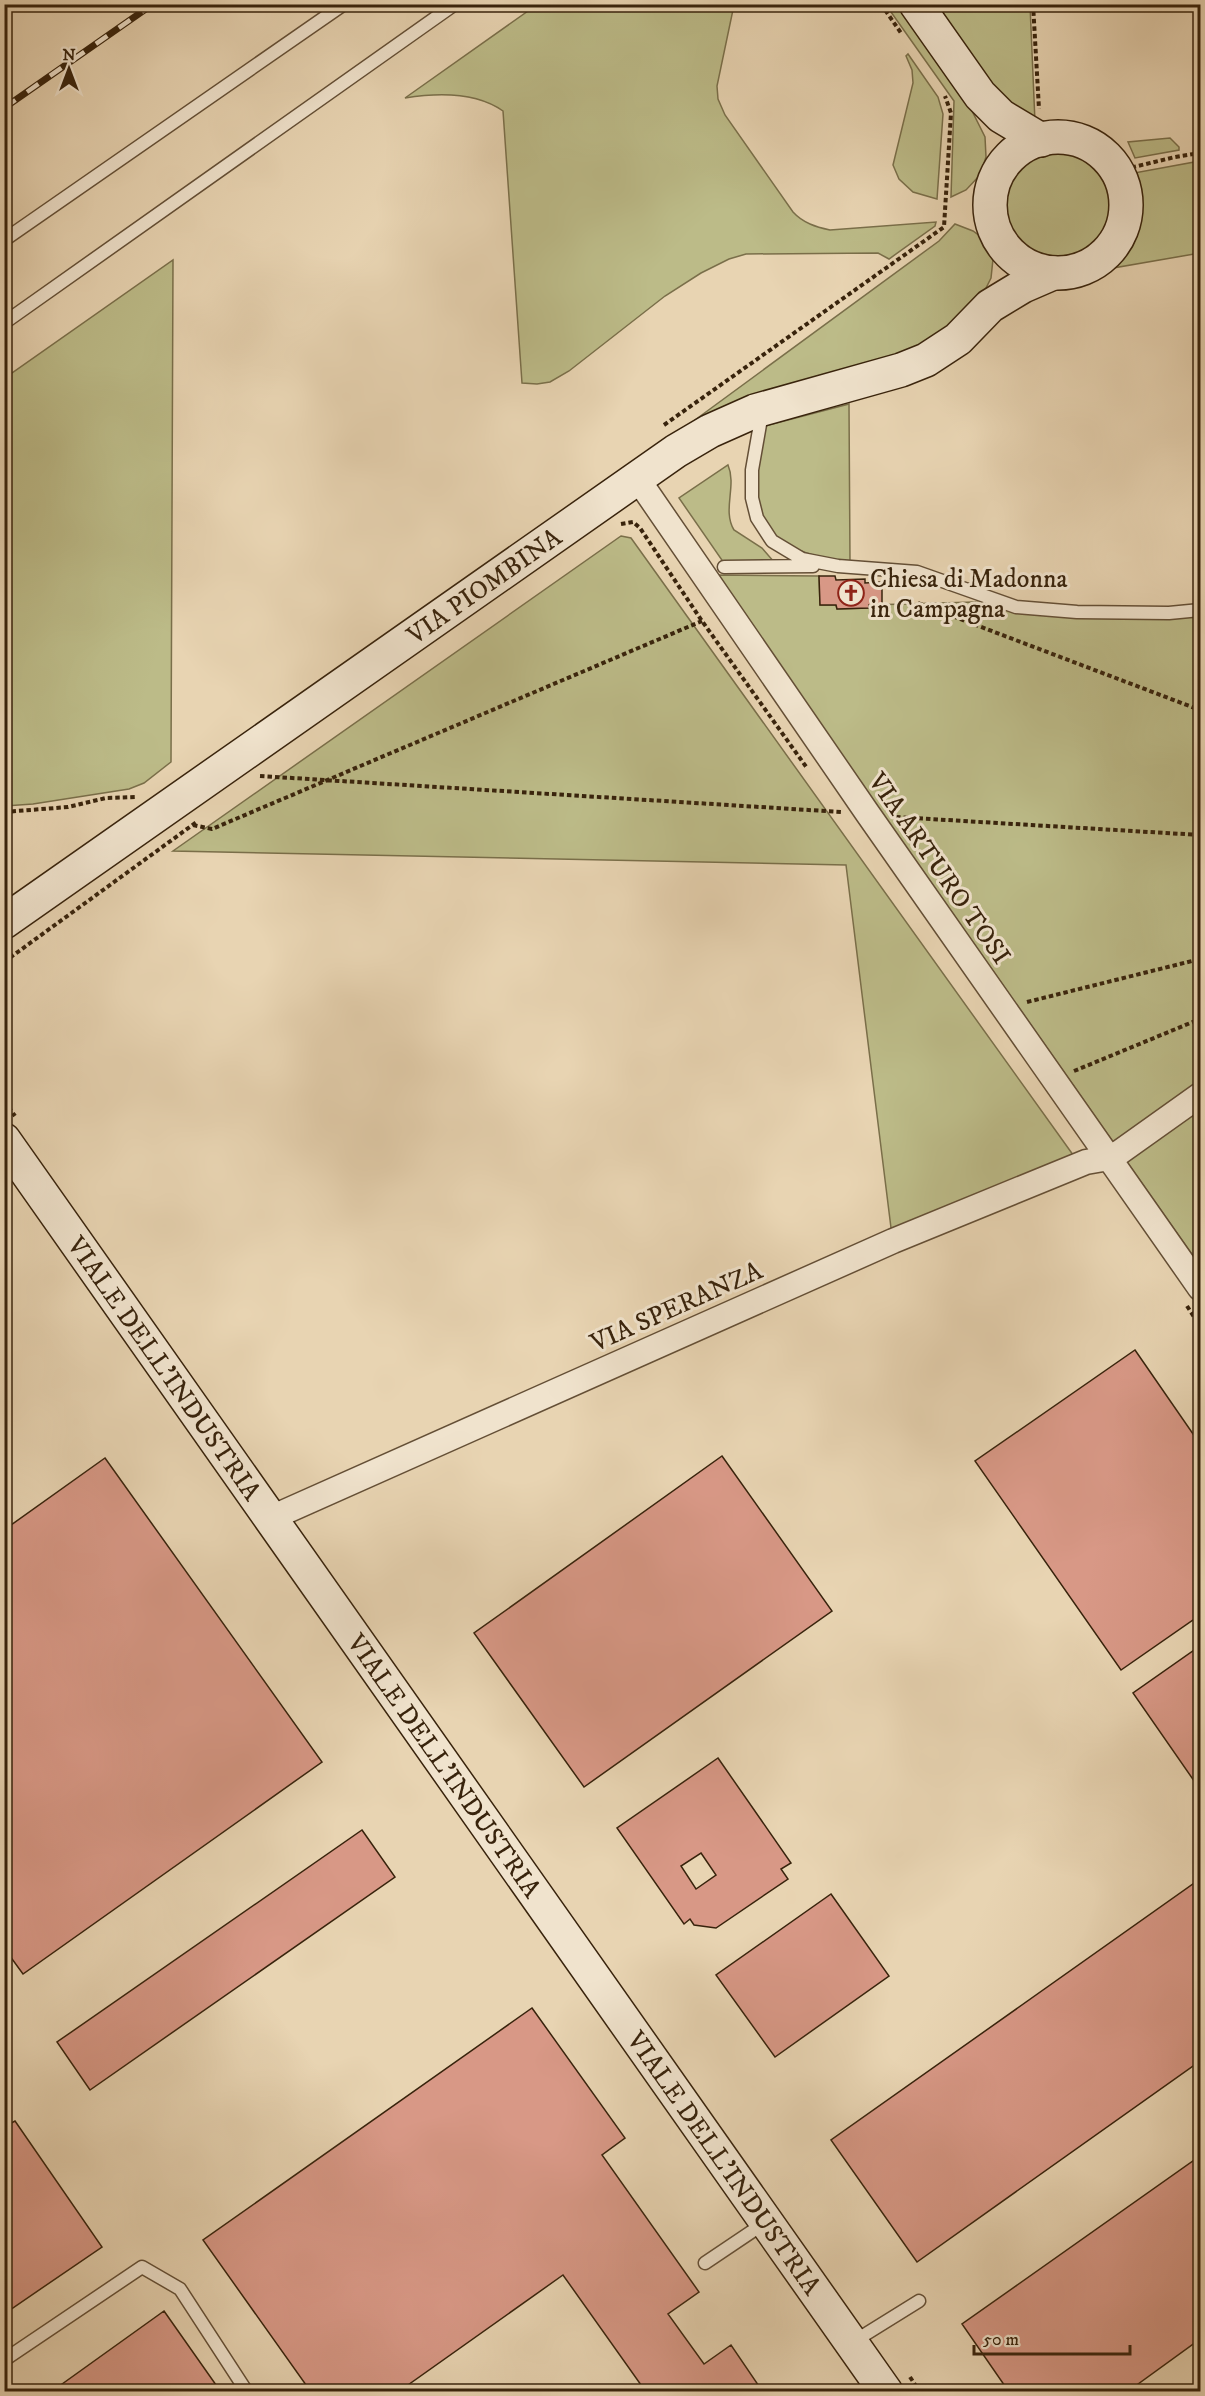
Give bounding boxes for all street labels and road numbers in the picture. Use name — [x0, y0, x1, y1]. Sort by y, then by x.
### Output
street label: VIA PIOMBINA — [400, 521, 569, 653]
street label: VIA ARTURO TOSI — [860, 766, 1017, 971]
street label: VIALE DELL'INDUSTRIA — [59, 1230, 268, 1508]
street label: VIA SPERANZA — [585, 1255, 768, 1360]
street label: VIALE DELL'INDUSTRIA — [338, 1627, 548, 1905]
street label: VIALE DELL'INDUSTRIA — [618, 2024, 828, 2302]

